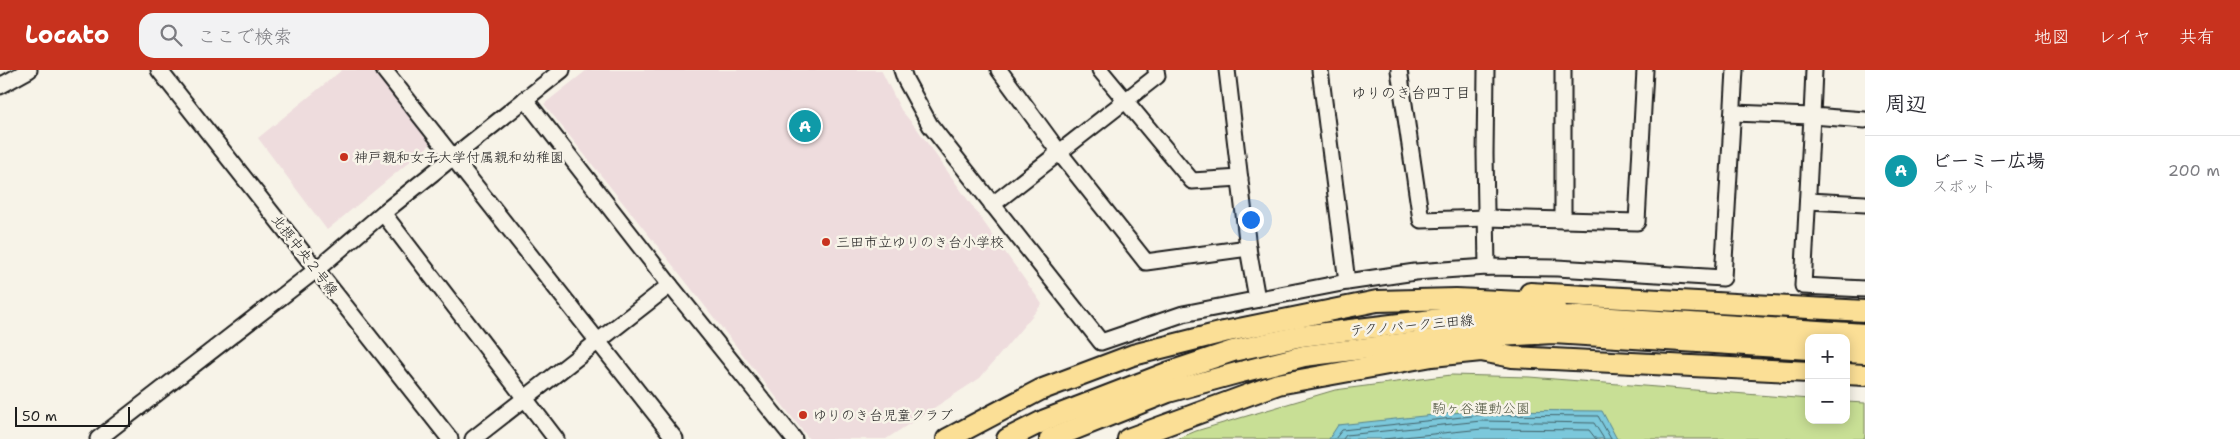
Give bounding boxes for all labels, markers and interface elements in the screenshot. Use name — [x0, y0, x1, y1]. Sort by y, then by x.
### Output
search box — [139, 13, 489, 58]
text: Locato — [25, 19, 109, 51]
icon: search — [157, 21, 185, 49]
text: ここで検索 — [197, 24, 292, 49]
text: 地図 — [2034, 25, 2070, 49]
text: レイヤ — [2098, 25, 2151, 49]
text: 共有 — [2179, 25, 2215, 49]
district label: ゆりのき台四丁目 — [1351, 83, 1471, 103]
text: 周辺 — [1885, 90, 1927, 118]
pin: A — [789, 107, 821, 145]
place label: 神戸親和女子大学付属親和幼稚園 — [354, 148, 564, 166]
text: ビーミー広場 — [1932, 148, 2045, 173]
marker: 神戸親和女子大学付属親和幼稚園 — [338, 151, 350, 163]
text: A — [1895, 160, 1907, 181]
text: 200 m — [2168, 160, 2220, 181]
text: スポット — [1932, 176, 1996, 197]
your location — [1238, 207, 1264, 233]
street label: 北摂中央２号線 — [268, 211, 342, 299]
place label: 三田市立ゆりのき台小学校 — [836, 233, 1004, 251]
marker: 三田市立ゆりのき台小学校 — [820, 236, 832, 248]
street label: テクノパーク三田線 — [1349, 311, 1475, 339]
map controls — [1805, 334, 1850, 424]
button: + — [1805, 334, 1850, 379]
button: − — [1805, 379, 1850, 424]
park label: 駒ヶ谷運動公園 — [1432, 399, 1530, 417]
scale bar — [15, 404, 130, 427]
place label: ゆりのき台児童クラブ — [813, 406, 953, 424]
text: 50 m — [22, 407, 57, 425]
marker: ゆりのき台児童クラブ — [797, 409, 809, 421]

